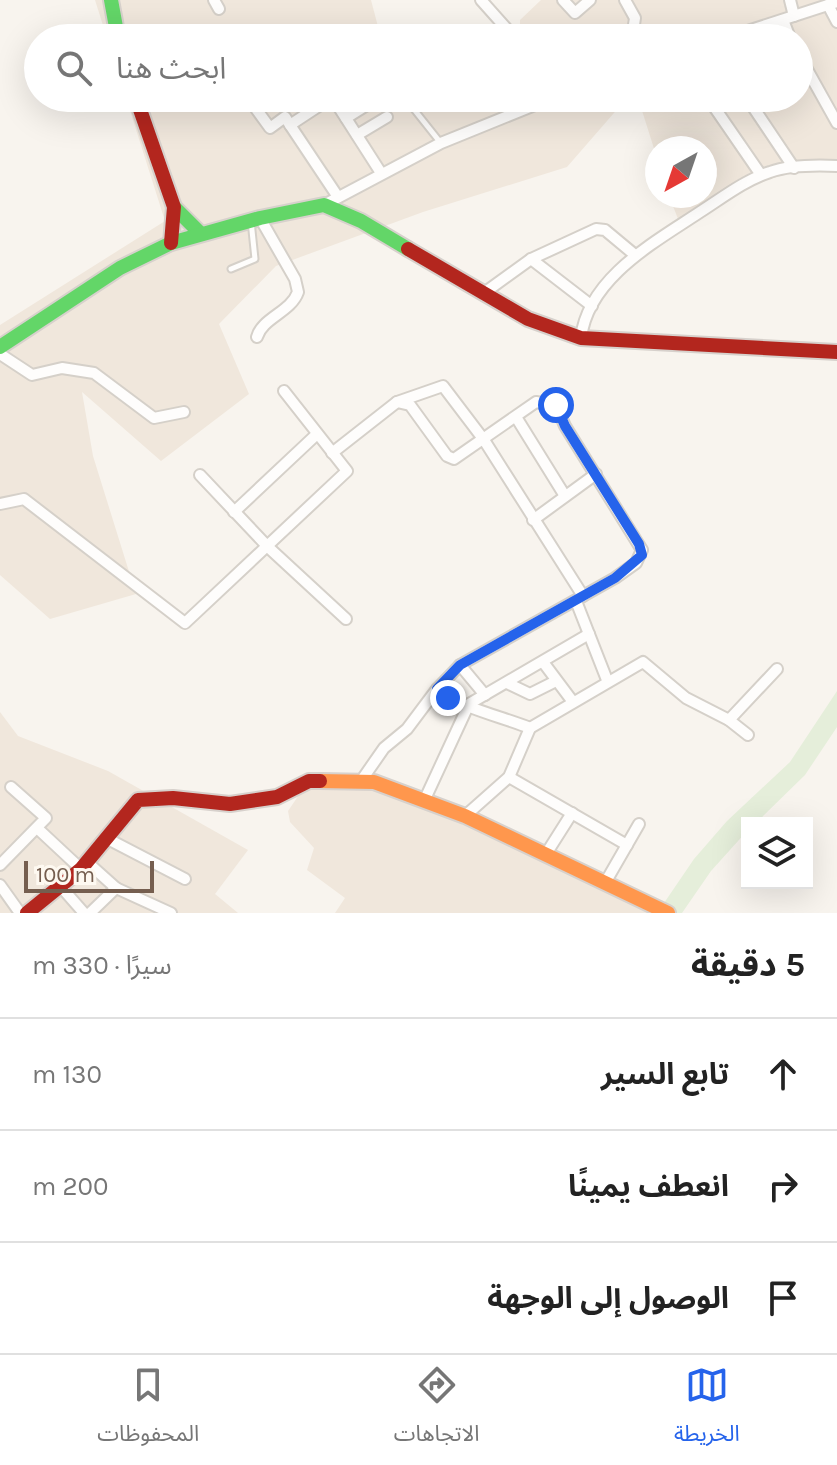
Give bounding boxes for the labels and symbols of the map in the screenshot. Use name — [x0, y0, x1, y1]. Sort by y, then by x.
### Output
north arrow — [645, 136, 717, 208]
route start — [538, 387, 574, 423]
route end — [430, 680, 466, 716]
scale bar — [24, 857, 154, 893]

